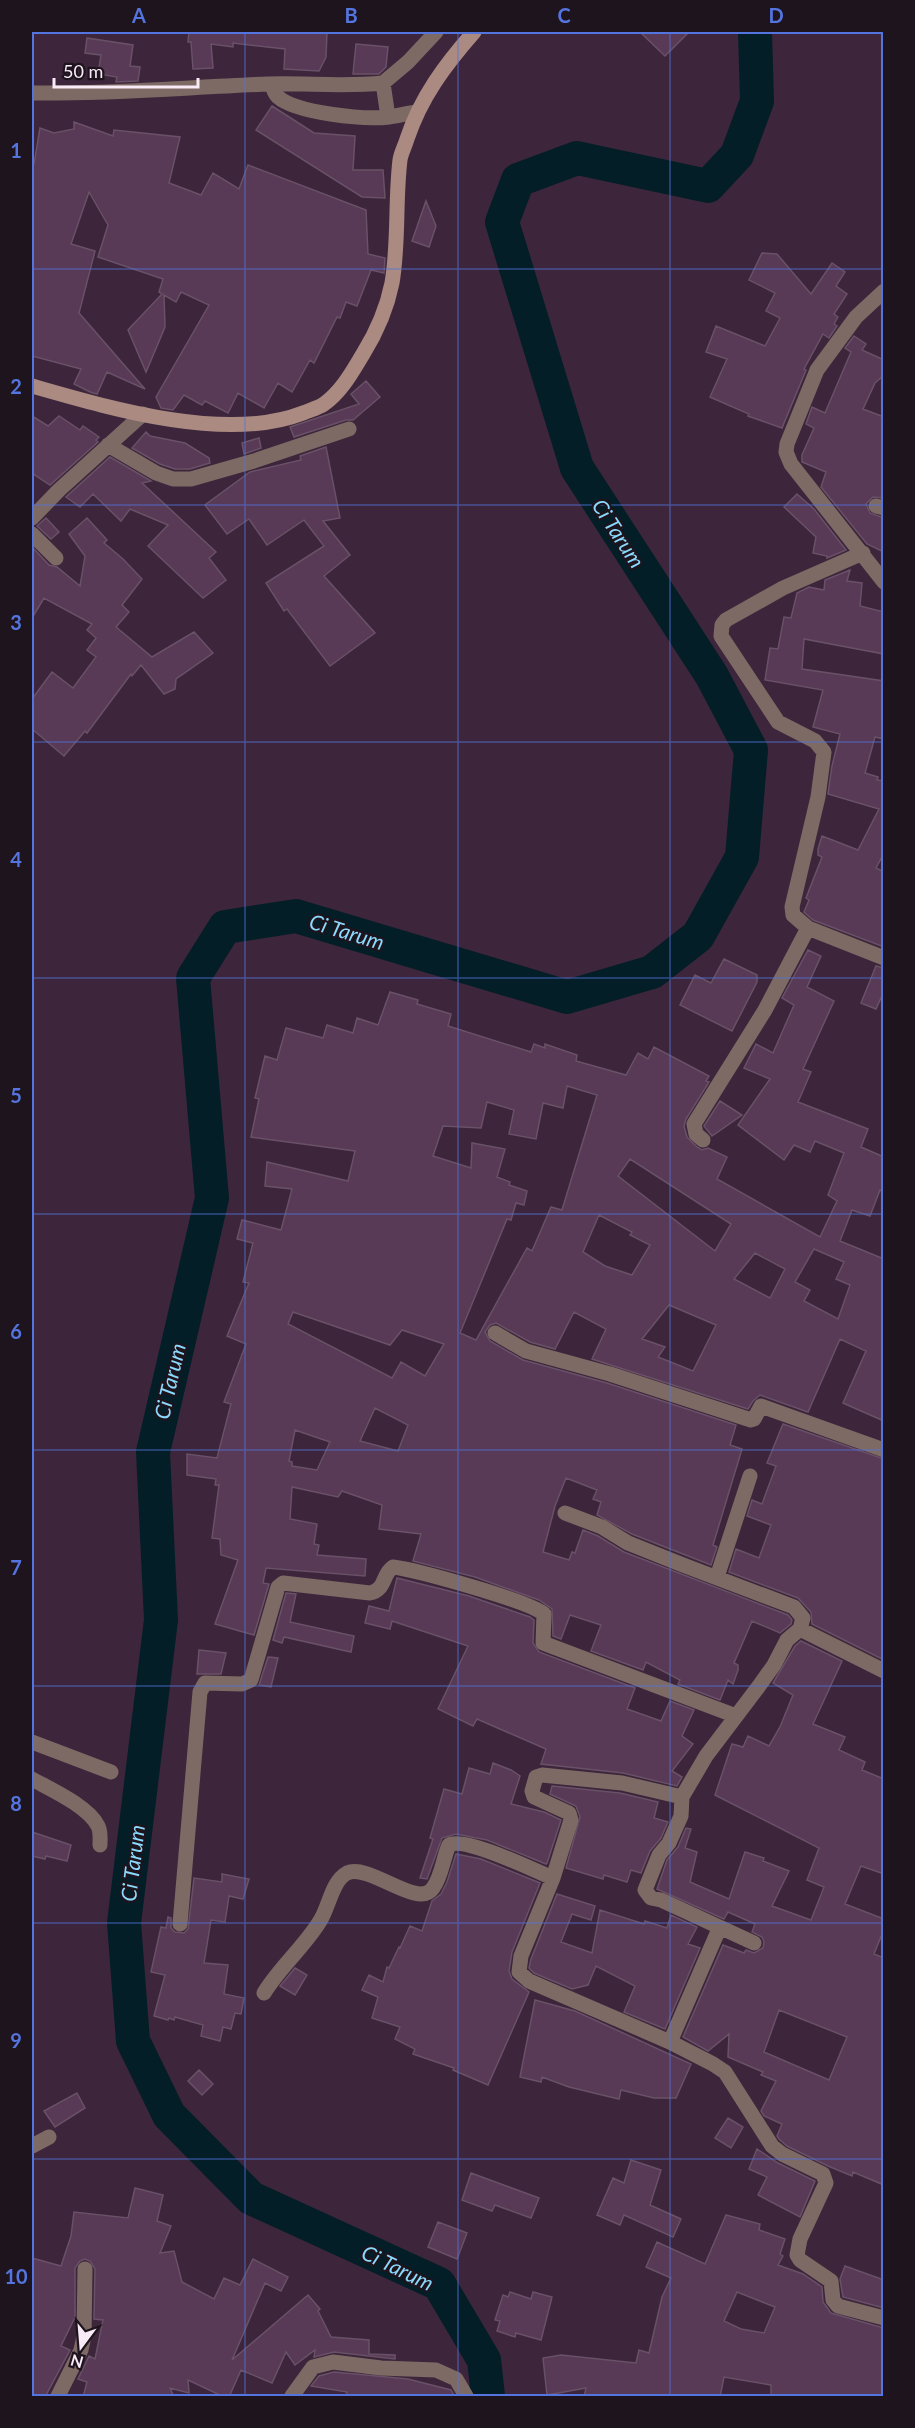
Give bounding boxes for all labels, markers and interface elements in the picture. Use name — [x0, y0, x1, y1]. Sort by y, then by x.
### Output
text: A — [131, 3, 146, 27]
text: B — [344, 3, 358, 27]
text: C — [557, 3, 571, 27]
text: D — [768, 3, 784, 27]
scale bar — [54, 51, 198, 89]
text: 50 m — [63, 60, 103, 82]
text: 1 — [10, 138, 22, 162]
text: 2 — [10, 374, 22, 398]
water label: Ci Tarum — [588, 494, 650, 572]
text: 3 — [10, 610, 22, 634]
text: 4 — [10, 847, 22, 871]
water label: Ci Tarum — [307, 908, 387, 954]
text: 5 — [10, 1083, 22, 1107]
text: 6 — [10, 1319, 22, 1343]
water label: Ci Tarum — [148, 1341, 190, 1421]
text: 7 — [10, 1555, 22, 1579]
text: 8 — [10, 1791, 22, 1815]
water label: Ci Tarum — [115, 1823, 149, 1903]
text: 9 — [10, 2028, 22, 2052]
water label: Ci Tarum — [358, 2239, 438, 2295]
text: 10 — [4, 2264, 28, 2288]
north arrow — [51, 2317, 111, 2377]
text: N — [68, 2351, 85, 2373]

